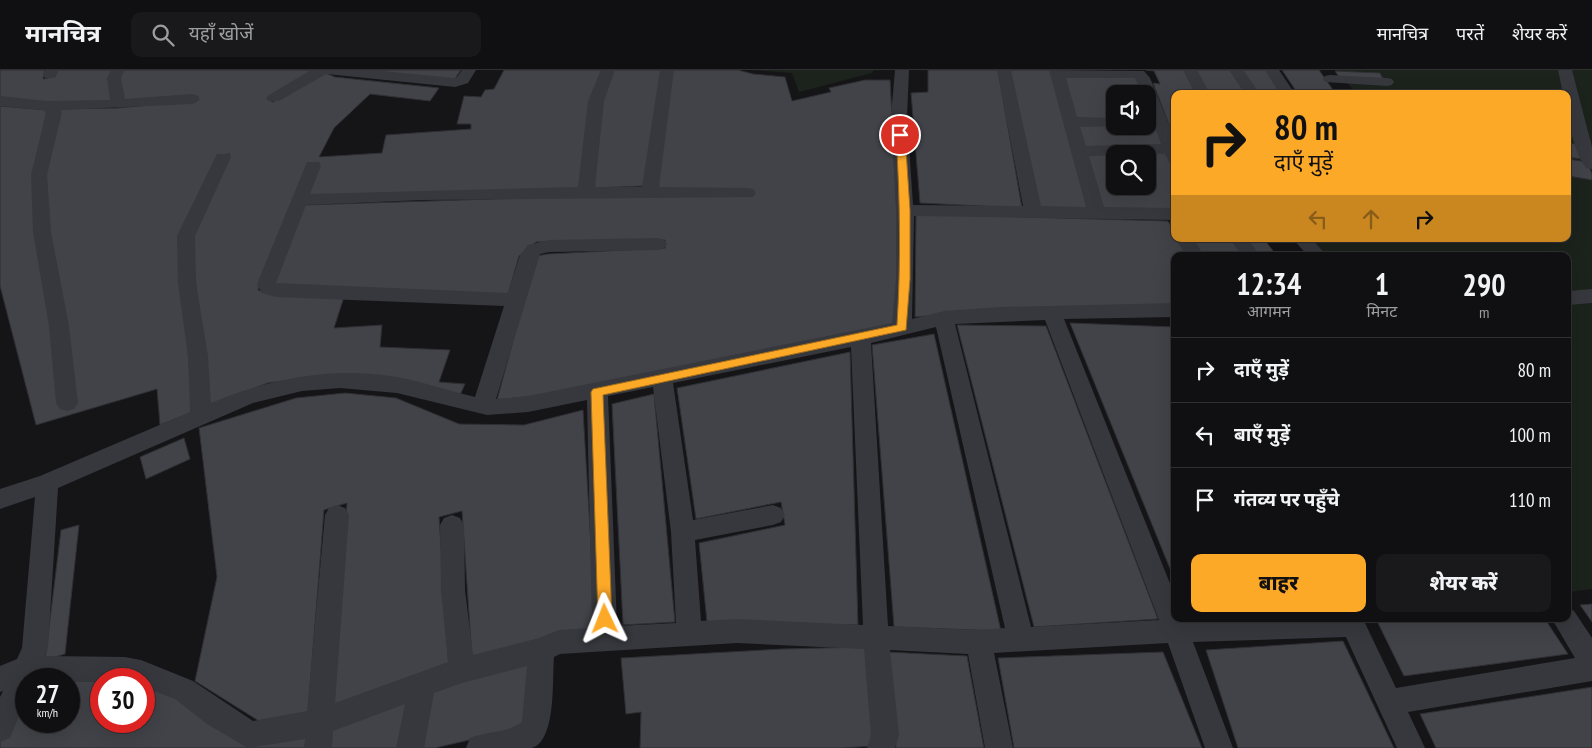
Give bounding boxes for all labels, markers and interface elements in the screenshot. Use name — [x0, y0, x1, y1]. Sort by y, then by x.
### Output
search box — [131, 12, 481, 57]
text: मानचित्र — [25, 18, 101, 49]
icon: search — [149, 21, 177, 49]
text: यहाँ खोजें — [189, 21, 253, 45]
text: मानचित्र — [1377, 22, 1428, 45]
text: परतें — [1456, 22, 1484, 45]
text: शेयर करें — [1512, 22, 1567, 45]
map controls — [1106, 85, 1156, 195]
button: sound — [1106, 85, 1156, 135]
text: 80 m — [1274, 104, 1338, 150]
icon: right — [1191, 110, 1256, 175]
pin — [879, 114, 921, 156]
icon: arrive — [886, 121, 914, 149]
button: search — [1106, 145, 1156, 195]
text: दाएँ मुड़ें — [1274, 148, 1333, 176]
icon: left — [1304, 205, 1332, 233]
icon: ahead — [1357, 205, 1385, 233]
icon: right — [1410, 205, 1438, 233]
text: 12:34 — [1236, 264, 1301, 303]
text: 1 — [1375, 264, 1389, 303]
text: 290 — [1463, 265, 1506, 304]
text: आगमन — [1247, 301, 1291, 321]
text: मिनट — [1367, 301, 1397, 321]
text: m — [1479, 302, 1489, 322]
icon: right — [1191, 356, 1219, 384]
text: दाएँ मुड़ें — [1234, 357, 1289, 381]
text: 80 m — [1518, 358, 1551, 382]
icon: left — [1191, 421, 1219, 449]
text: बाएँ मुड़ें — [1234, 422, 1290, 446]
text: 100 m — [1509, 423, 1551, 447]
icon: arrive — [1191, 486, 1219, 514]
text: गंतव्य पर पहुँचे — [1234, 487, 1339, 511]
text: 110 m — [1509, 488, 1551, 512]
button: बाहर — [1191, 554, 1366, 612]
button: शेयर करें — [1376, 554, 1551, 612]
position arrow — [578, 592, 630, 644]
speed limit sign: 30 — [90, 668, 155, 733]
text: 27 — [36, 678, 59, 710]
text: km/h — [37, 705, 58, 720]

